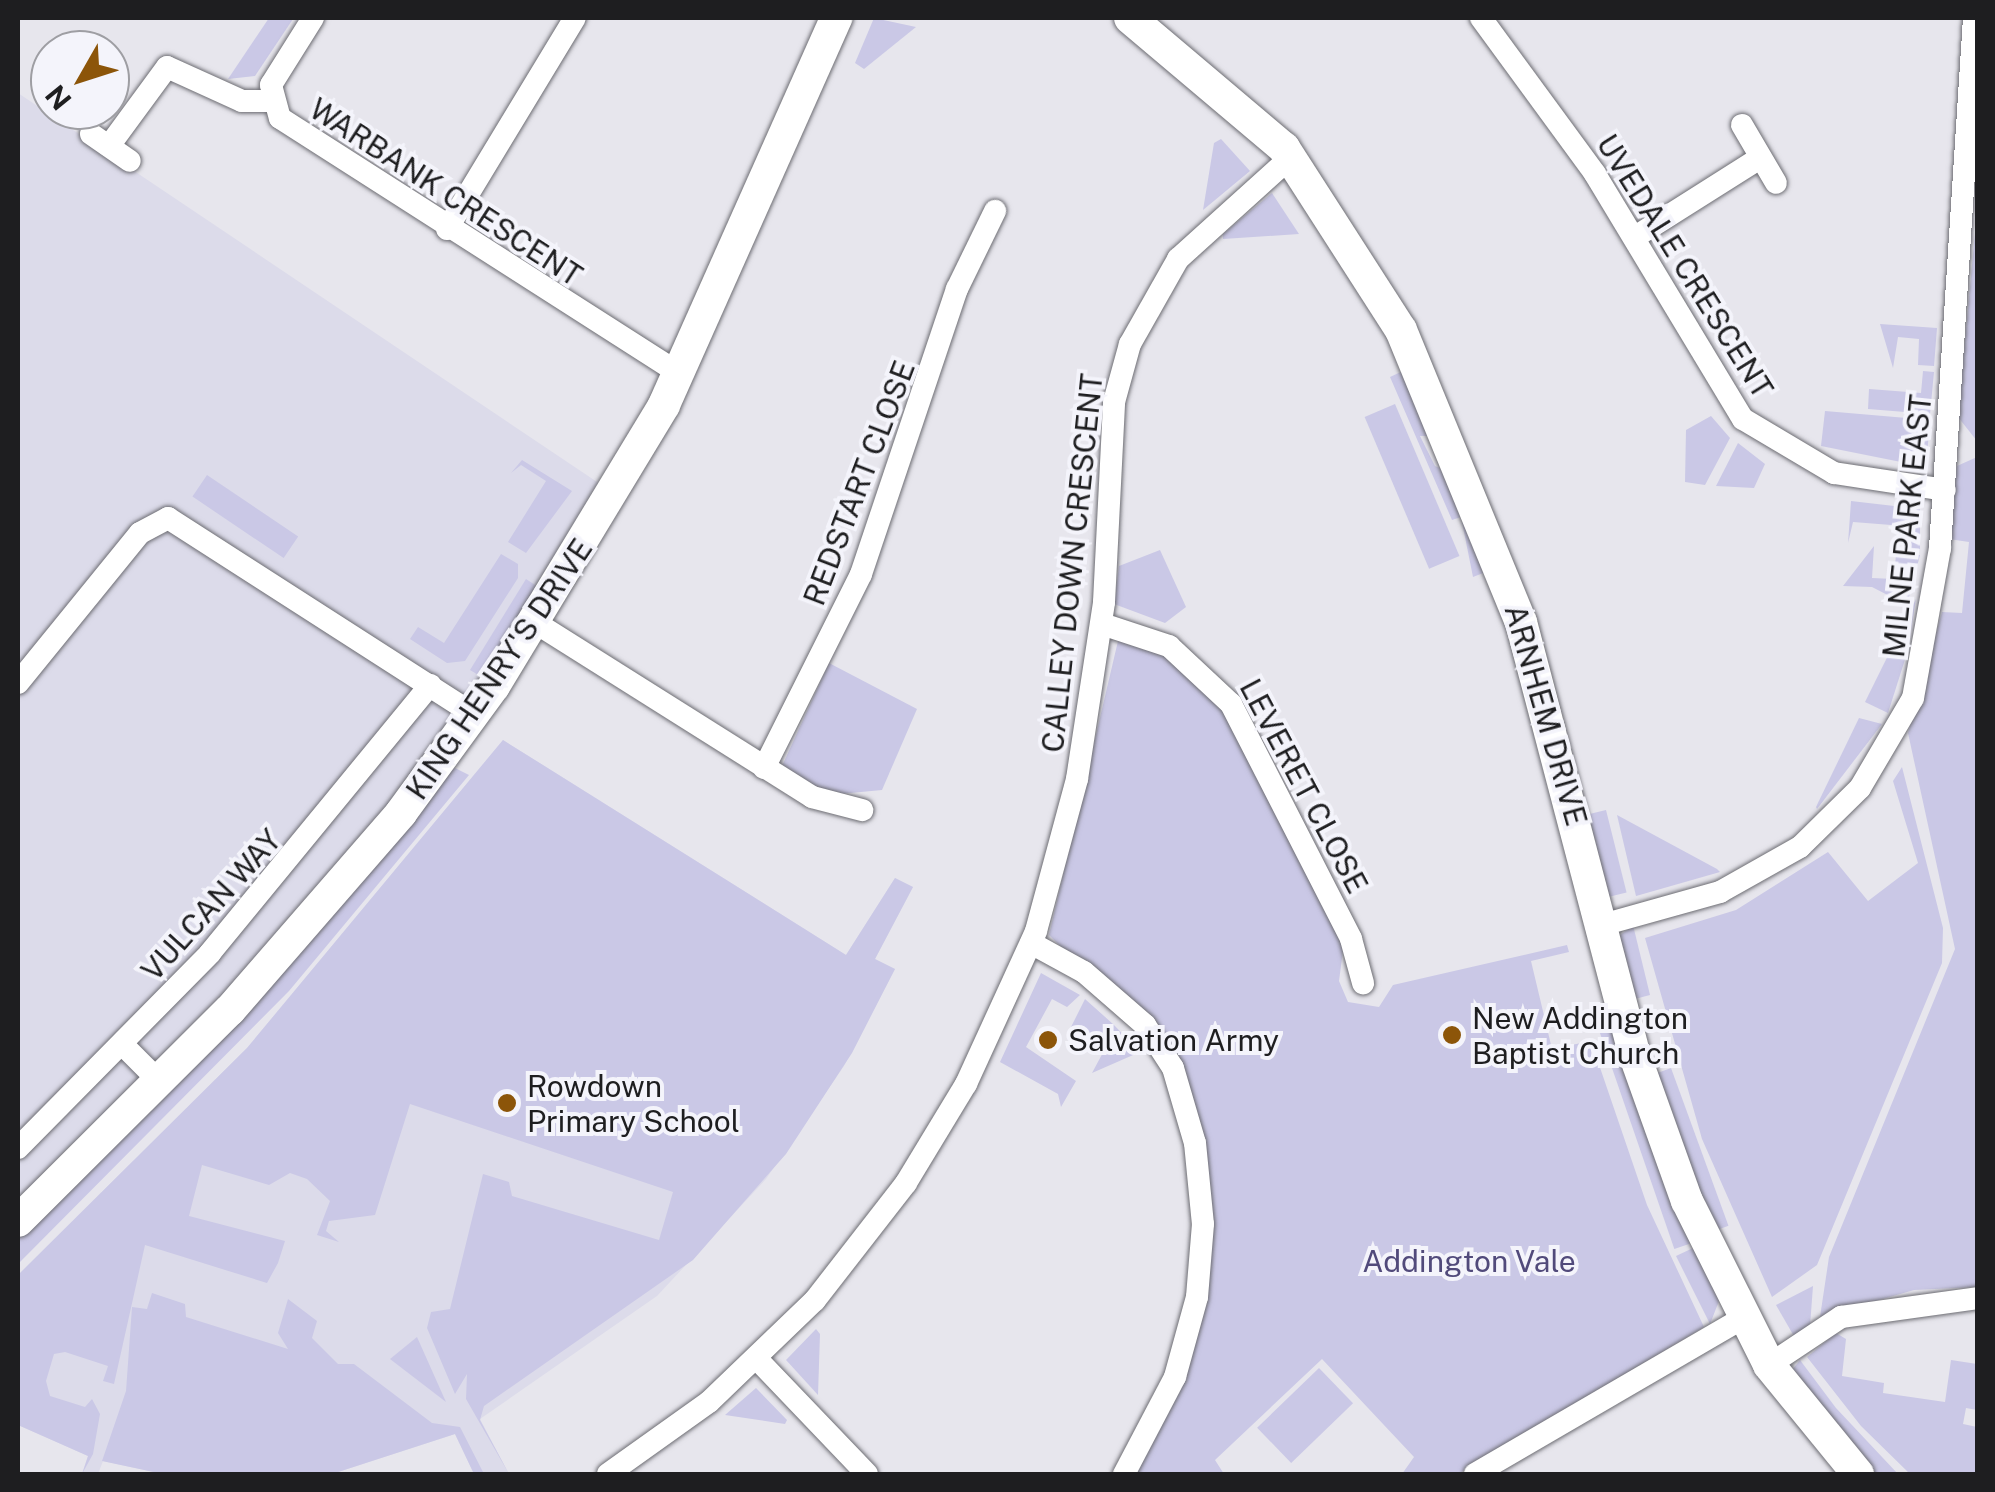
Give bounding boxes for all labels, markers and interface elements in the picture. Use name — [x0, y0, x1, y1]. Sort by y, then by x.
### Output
north arrow — [30, 30, 130, 130]
text: N — [38, 79, 78, 117]
street label: WARBANK CRESCENT — [303, 90, 589, 294]
street label: UVEDALE CRESCENT — [1589, 128, 1781, 404]
street label: REDSTART CLOSE — [796, 356, 922, 610]
street label: CALLEY DOWN CRESCENT — [1034, 372, 1110, 754]
street label: MILNE PARK EAST — [1875, 393, 1939, 659]
street label: KING HENRY'S DRIVE — [398, 532, 600, 806]
street label: ARNHEM DRIVE — [1497, 600, 1595, 830]
street label: LEVERET CLOSE — [1232, 673, 1376, 899]
street label: VULCAN WAY — [133, 822, 289, 988]
place label: New Addington Baptist Church — [1472, 1000, 1688, 1070]
place label: Salvation Army — [1068, 1022, 1279, 1058]
marker: New Addington Baptist Church — [1441, 1024, 1463, 1046]
marker: Salvation Army — [1037, 1029, 1059, 1051]
place label: Rowdown Primary School — [527, 1068, 740, 1138]
marker: Rowdown Primary School — [496, 1092, 518, 1114]
park label: Addington Vale — [1362, 1243, 1576, 1279]

